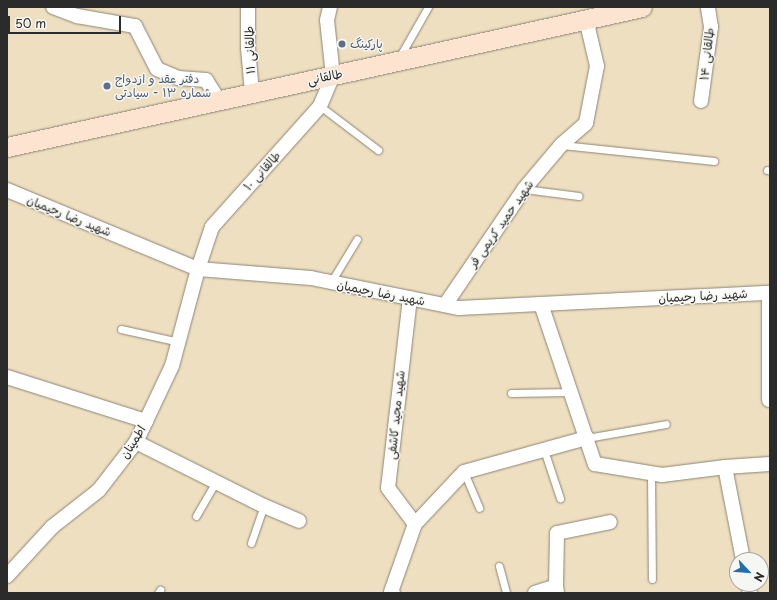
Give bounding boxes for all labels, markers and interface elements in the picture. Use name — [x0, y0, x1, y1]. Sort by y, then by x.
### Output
scale bar — [10, 8, 123, 34]
text: 50 m — [15, 14, 46, 32]
street label: طالقانی ۱۱ — [242, 26, 258, 74]
street label: طالقانی ۱۴ — [697, 27, 717, 81]
place label: پارکینگ — [350, 37, 383, 51]
marker: پارکینگ — [337, 39, 347, 49]
street label: طالقانی — [306, 66, 344, 88]
place label: دفتر عقد و ازدواج شماره ۱۳ - سیادتی — [115, 72, 211, 100]
marker: دفتر عقد و ازدواج شماره ۱۳ - سیادتی — [102, 81, 112, 91]
street label: طالقانی ۱۰ — [241, 148, 283, 194]
street label: شهید حمید کریمی فر — [466, 178, 536, 270]
street label: شهید رضا رحیمیان — [25, 193, 113, 239]
street label: شهید رضا رحیمیان — [336, 277, 426, 309]
street label: شهید رضا رحیمیان — [658, 286, 748, 306]
street label: شهید مجید کاشفی — [384, 370, 408, 460]
street label: اطمینان — [117, 423, 149, 461]
north arrow — [729, 552, 769, 592]
text: N — [750, 569, 769, 585]

